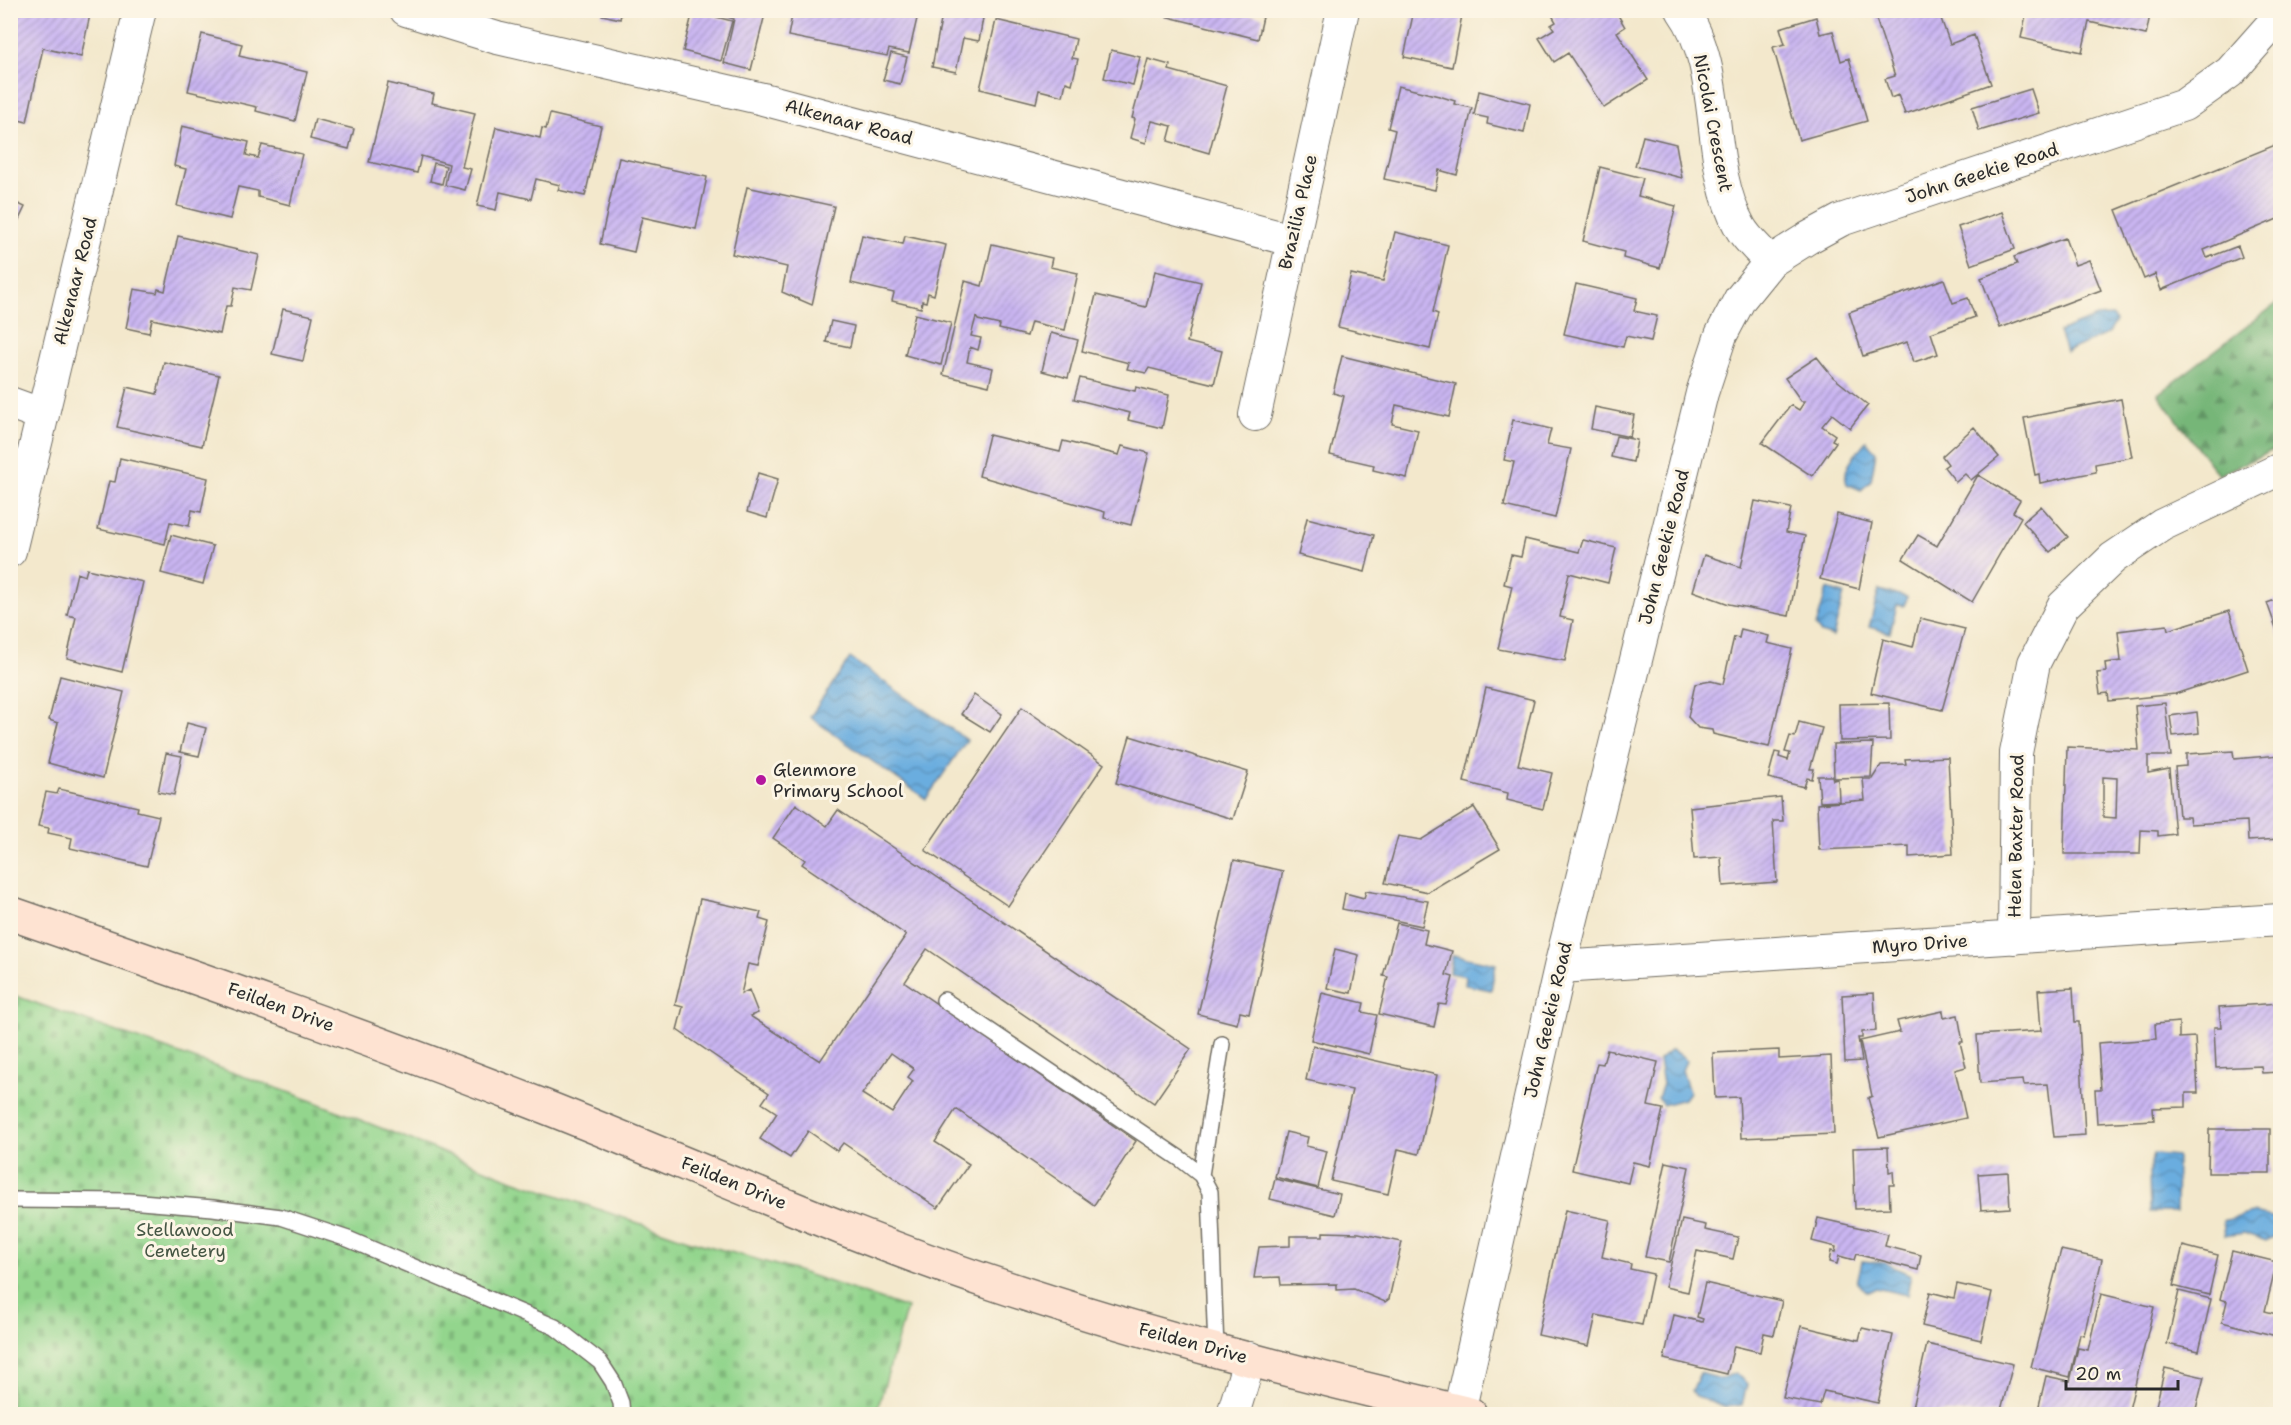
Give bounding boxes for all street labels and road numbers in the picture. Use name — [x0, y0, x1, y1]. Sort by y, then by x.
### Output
street label: Nicolai Crescent — [1688, 52, 1738, 194]
street label: Alkenaar Road — [783, 93, 915, 151]
street label: John Geekie Road — [1902, 137, 2062, 209]
street label: Brazilia Place — [1273, 152, 1323, 272]
street label: Alkenaar Road — [47, 214, 103, 348]
street label: John Geekie Road — [1633, 467, 1695, 627]
street label: Helen Baxter Road — [2003, 754, 2029, 918]
street label: Myro Drive — [1871, 929, 1969, 959]
street label: John Geekie Road — [1518, 940, 1578, 1100]
street label: Feilden Drive — [224, 977, 338, 1037]
street label: Feilden Drive — [678, 1151, 790, 1215]
street label: Feilden Drive — [1136, 1317, 1250, 1369]

